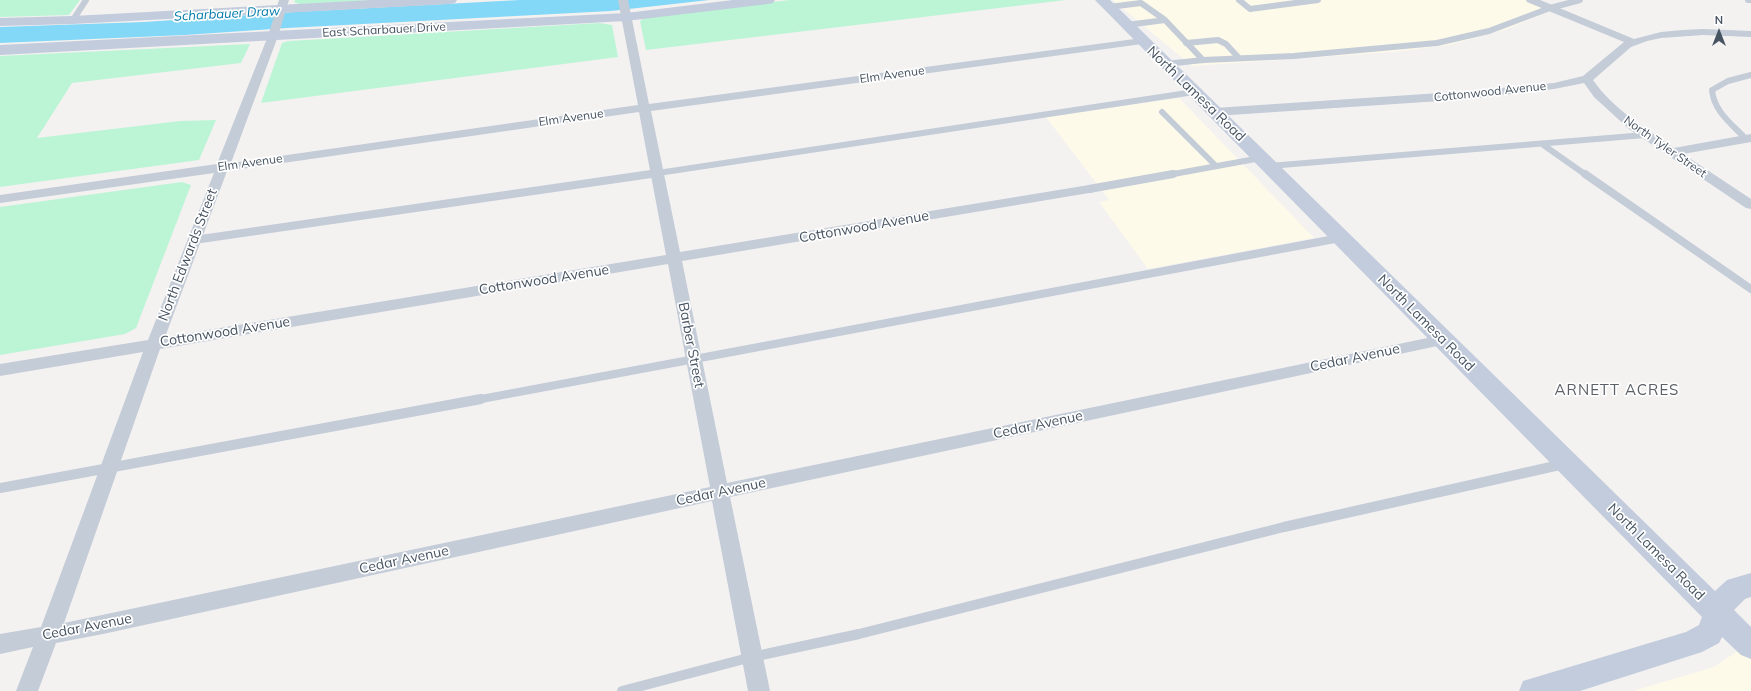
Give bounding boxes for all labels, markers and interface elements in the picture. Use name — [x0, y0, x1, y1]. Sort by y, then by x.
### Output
water label: Scharbauer Draw — [173, 3, 281, 25]
north arrow — [1699, 12, 1739, 52]
text: N — [1715, 13, 1723, 27]
street label: East Scharbauer Drive — [322, 20, 446, 40]
street label: North Lamesa Road — [1143, 43, 1249, 145]
street label: Elm Avenue — [859, 63, 925, 87]
street label: Cottonwood Avenue — [1433, 79, 1547, 105]
street label: Elm Avenue — [538, 106, 604, 130]
street label: North Tyler Street — [1621, 113, 1709, 181]
street label: Elm Avenue — [217, 151, 283, 175]
street label: North Edwards Street — [155, 186, 221, 324]
street label: Cottonwood Avenue — [798, 207, 930, 247]
street label: Cottonwood Avenue — [478, 261, 610, 299]
street label: North Lamesa Road — [1374, 271, 1478, 375]
street label: Barber Street — [675, 301, 707, 389]
street label: Cottonwood Avenue — [159, 313, 291, 351]
street label: Cedar Avenue — [1309, 340, 1401, 376]
district label: ARNETT ACRES — [1555, 381, 1679, 399]
street label: Cedar Avenue — [992, 407, 1084, 443]
street label: Cedar Avenue — [675, 474, 767, 510]
street label: North Lamesa Road — [1604, 500, 1708, 604]
street label: Cedar Avenue — [358, 542, 450, 578]
street label: Cedar Avenue — [41, 610, 133, 644]

